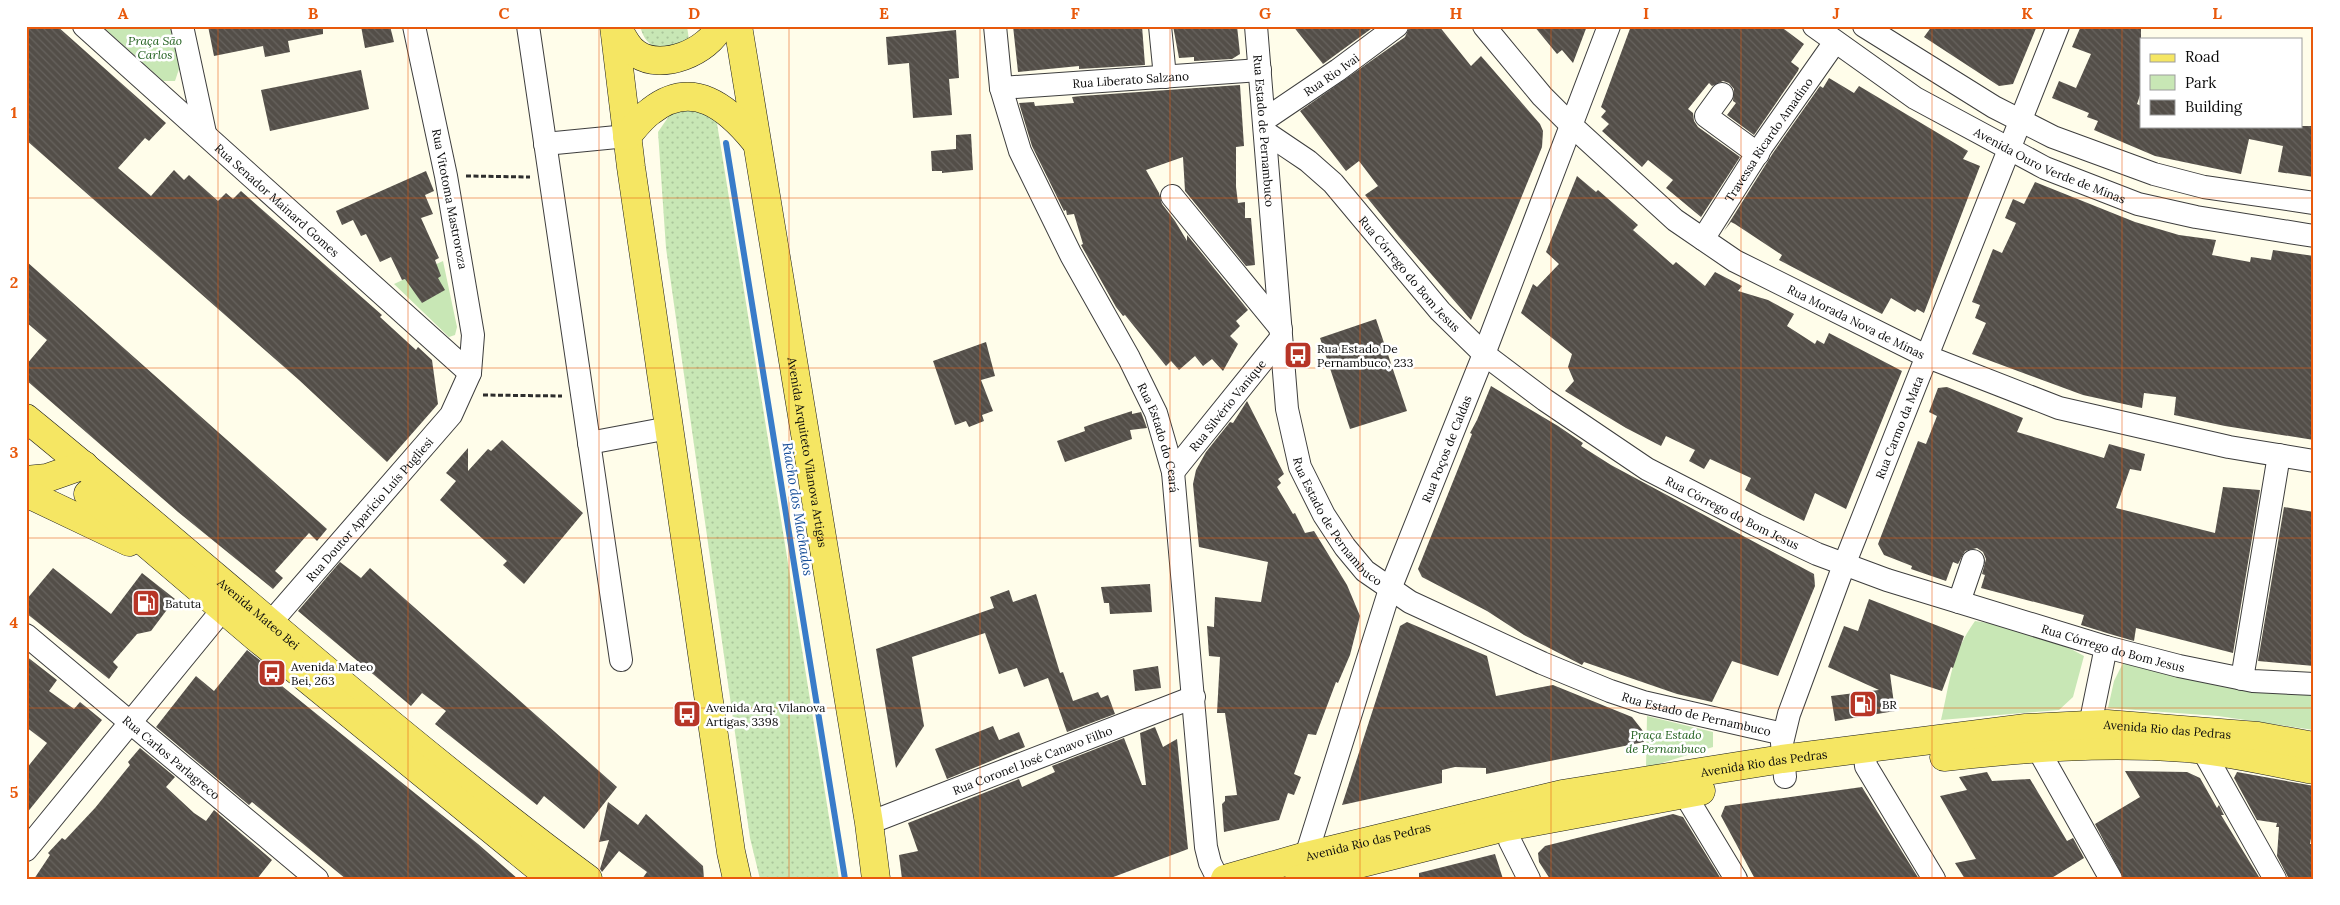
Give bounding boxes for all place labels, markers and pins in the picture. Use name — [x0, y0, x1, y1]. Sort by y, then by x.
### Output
bus stop icon: Rua Estado De Pernambuco, 233 — [1283, 340, 1313, 370]
place label: Rua Estado De Pernambuco, 233 — [1317, 341, 1414, 370]
fuel station icon: Batuta — [131, 588, 161, 618]
place label: Batuta — [165, 596, 201, 611]
bus stop icon: Avenida Mateo Bei, 263 — [257, 658, 287, 688]
place label: Avenida Mateo Bei, 263 — [290, 659, 373, 688]
fuel station icon: BR — [1848, 689, 1878, 719]
place label: BR — [1882, 697, 1897, 712]
bus stop icon: Avenida Arq. Vilanova Artigas, 3398 — [672, 699, 702, 729]
place label: Avenida Arq. Vilanova Artigas, 3398 — [705, 700, 825, 729]

